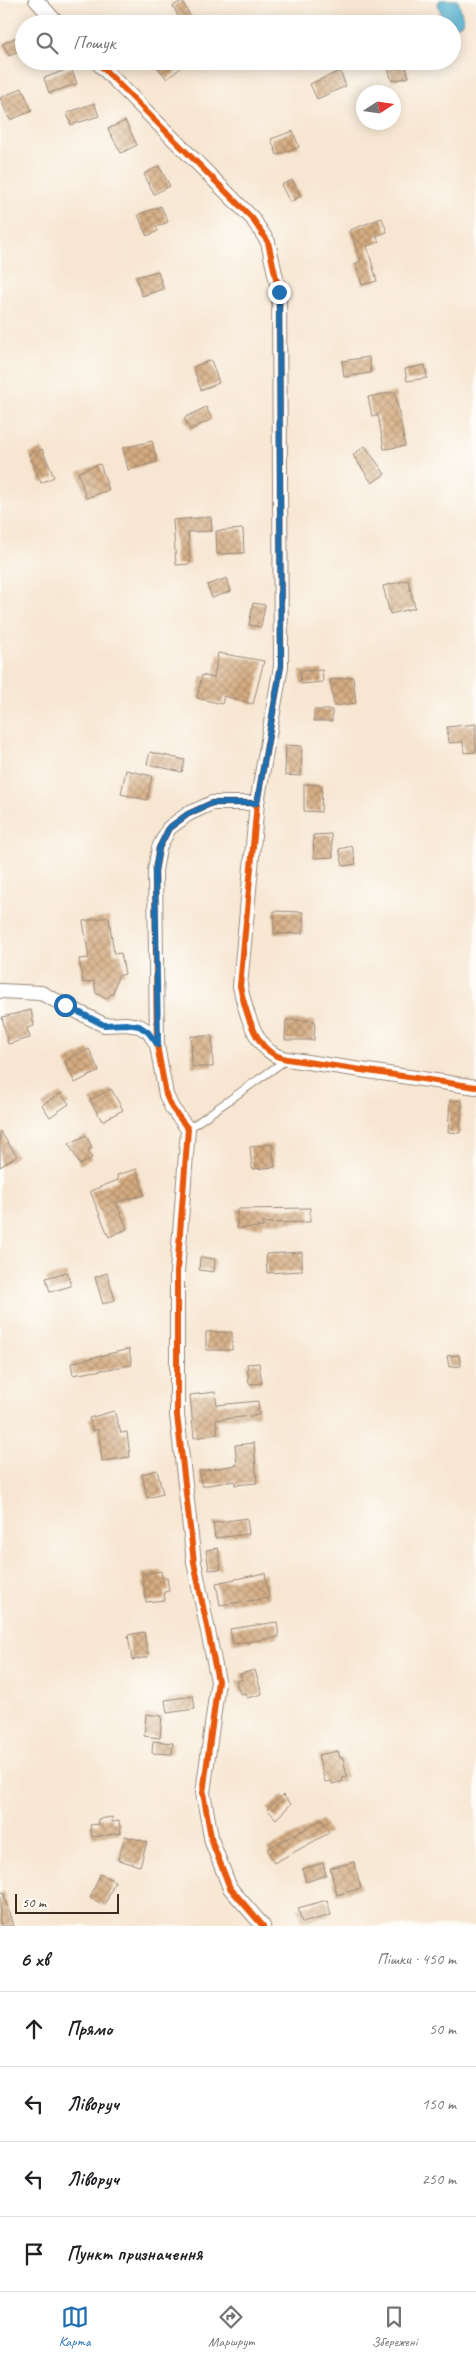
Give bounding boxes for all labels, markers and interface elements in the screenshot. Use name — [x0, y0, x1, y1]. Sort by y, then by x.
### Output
search box — [15, 15, 461, 70]
icon: search — [33, 29, 61, 57]
text: Пошук — [73, 31, 115, 55]
north arrow — [356, 85, 401, 130]
route end — [268, 281, 291, 304]
route start — [54, 994, 77, 1017]
scale bar — [15, 1891, 119, 1914]
text: 50 m — [22, 1894, 46, 1911]
text: 6 хв — [20, 1946, 49, 1972]
text: Пішки · 450 m — [377, 1949, 456, 1969]
icon: ahead — [20, 2015, 48, 2043]
text: Прямо — [67, 2017, 112, 2041]
text: 50 m — [429, 2019, 456, 2039]
icon: left — [20, 2090, 48, 2118]
text: Ліворуч — [67, 2092, 119, 2116]
text: 150 m — [422, 2094, 456, 2114]
icon: left — [20, 2165, 48, 2193]
text: Ліворуч — [67, 2167, 119, 2191]
text: 250 m — [422, 2169, 456, 2189]
icon: arrive — [20, 2240, 48, 2268]
text: Пункт призначення — [67, 2242, 202, 2266]
tab: Карта — [59, 2303, 91, 2350]
tab: Маршрут — [208, 2303, 254, 2350]
tab: Збережені — [372, 2303, 417, 2350]

